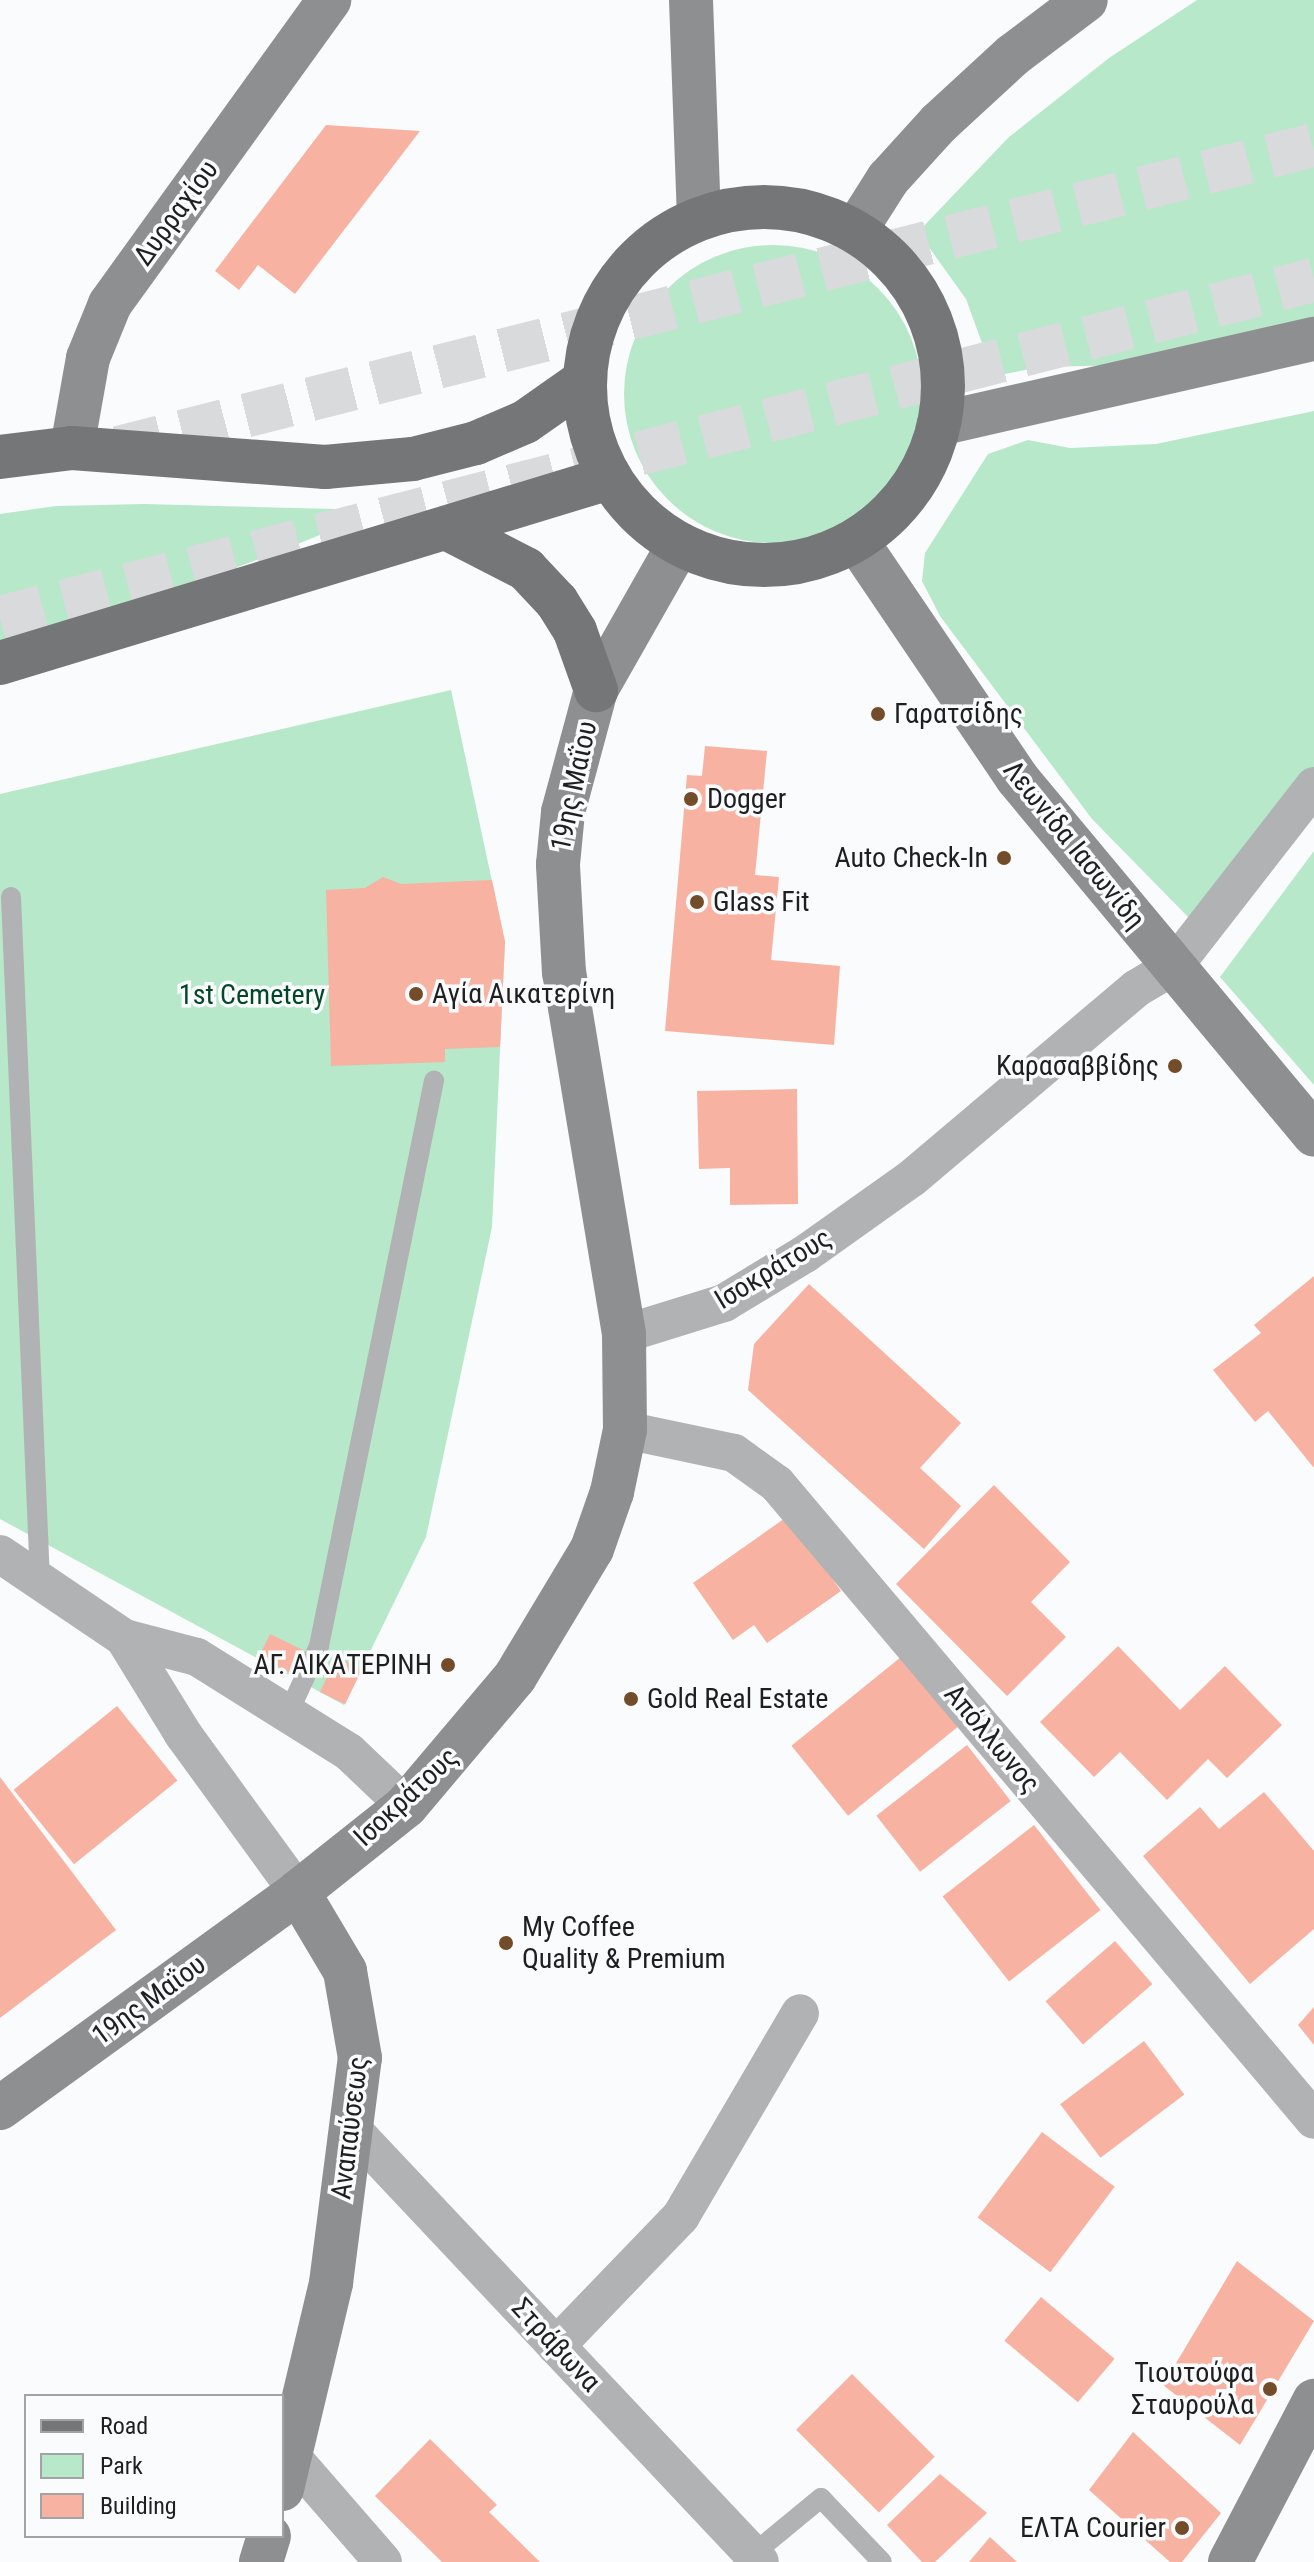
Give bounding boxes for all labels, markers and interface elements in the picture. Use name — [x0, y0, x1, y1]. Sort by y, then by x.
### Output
street label: Δυρραχίου — [127, 154, 225, 272]
place label: Γαρατσίδης — [894, 697, 1023, 731]
marker: Γαρατσίδης — [869, 705, 887, 723]
street label: 19ης Μαΐου — [544, 718, 604, 854]
street label: Λεωνίδα Ιασωνίδη — [996, 754, 1152, 936]
place label: Dogger — [707, 782, 786, 816]
marker: Dogger — [682, 790, 700, 808]
place label: Auto Check-In — [834, 841, 988, 875]
marker: Auto Check-In — [995, 849, 1013, 867]
place label: Glass Fit — [713, 885, 810, 919]
marker: Glass Fit — [688, 893, 706, 911]
place label: Αγία Αικατερίνη — [432, 977, 615, 1011]
park label: 1st Cemetery — [179, 978, 325, 1012]
marker: Αγία Αικατερίνη — [407, 985, 425, 1003]
place label: Καρασαββίδης — [996, 1049, 1159, 1083]
marker: Καρασαββίδης — [1166, 1057, 1184, 1075]
street label: Ισοκράτους — [709, 1221, 837, 1317]
place label: ΑΓ. ΑΙΚΑΤΕΡΙΝΗ — [253, 1648, 432, 1682]
marker: ΑΓ. ΑΙΚΑΤΕΡΙΝΗ — [439, 1656, 457, 1674]
street label: Απόλλωνος — [937, 1678, 1047, 1800]
place label: Gold Real Estate — [647, 1682, 828, 1716]
marker: Gold Real Estate — [622, 1690, 640, 1708]
street label: Ισοκράτους — [347, 1740, 465, 1854]
place label: My Coffee Quality & Premium — [522, 1910, 726, 1976]
marker: My Coffee Quality & Premium — [497, 1934, 515, 1952]
street label: 19ης Μαΐου — [86, 1948, 212, 2052]
street label: Αναπαύσεως — [325, 2055, 375, 2201]
street label: Στράβωνα — [505, 2292, 607, 2398]
place label: Τιουτούφα Σταυρούλα — [1131, 2356, 1254, 2422]
marker: Τιουτούφα Σταυρούλα — [1261, 2380, 1279, 2398]
legend — [24, 2394, 284, 2538]
text: Road — [100, 2412, 148, 2440]
text: Park — [100, 2452, 143, 2480]
text: Building — [100, 2492, 177, 2520]
place label: ΕΛΤΑ Courier — [1020, 2511, 1166, 2545]
marker: ΕΛΤΑ Courier — [1173, 2519, 1191, 2537]

